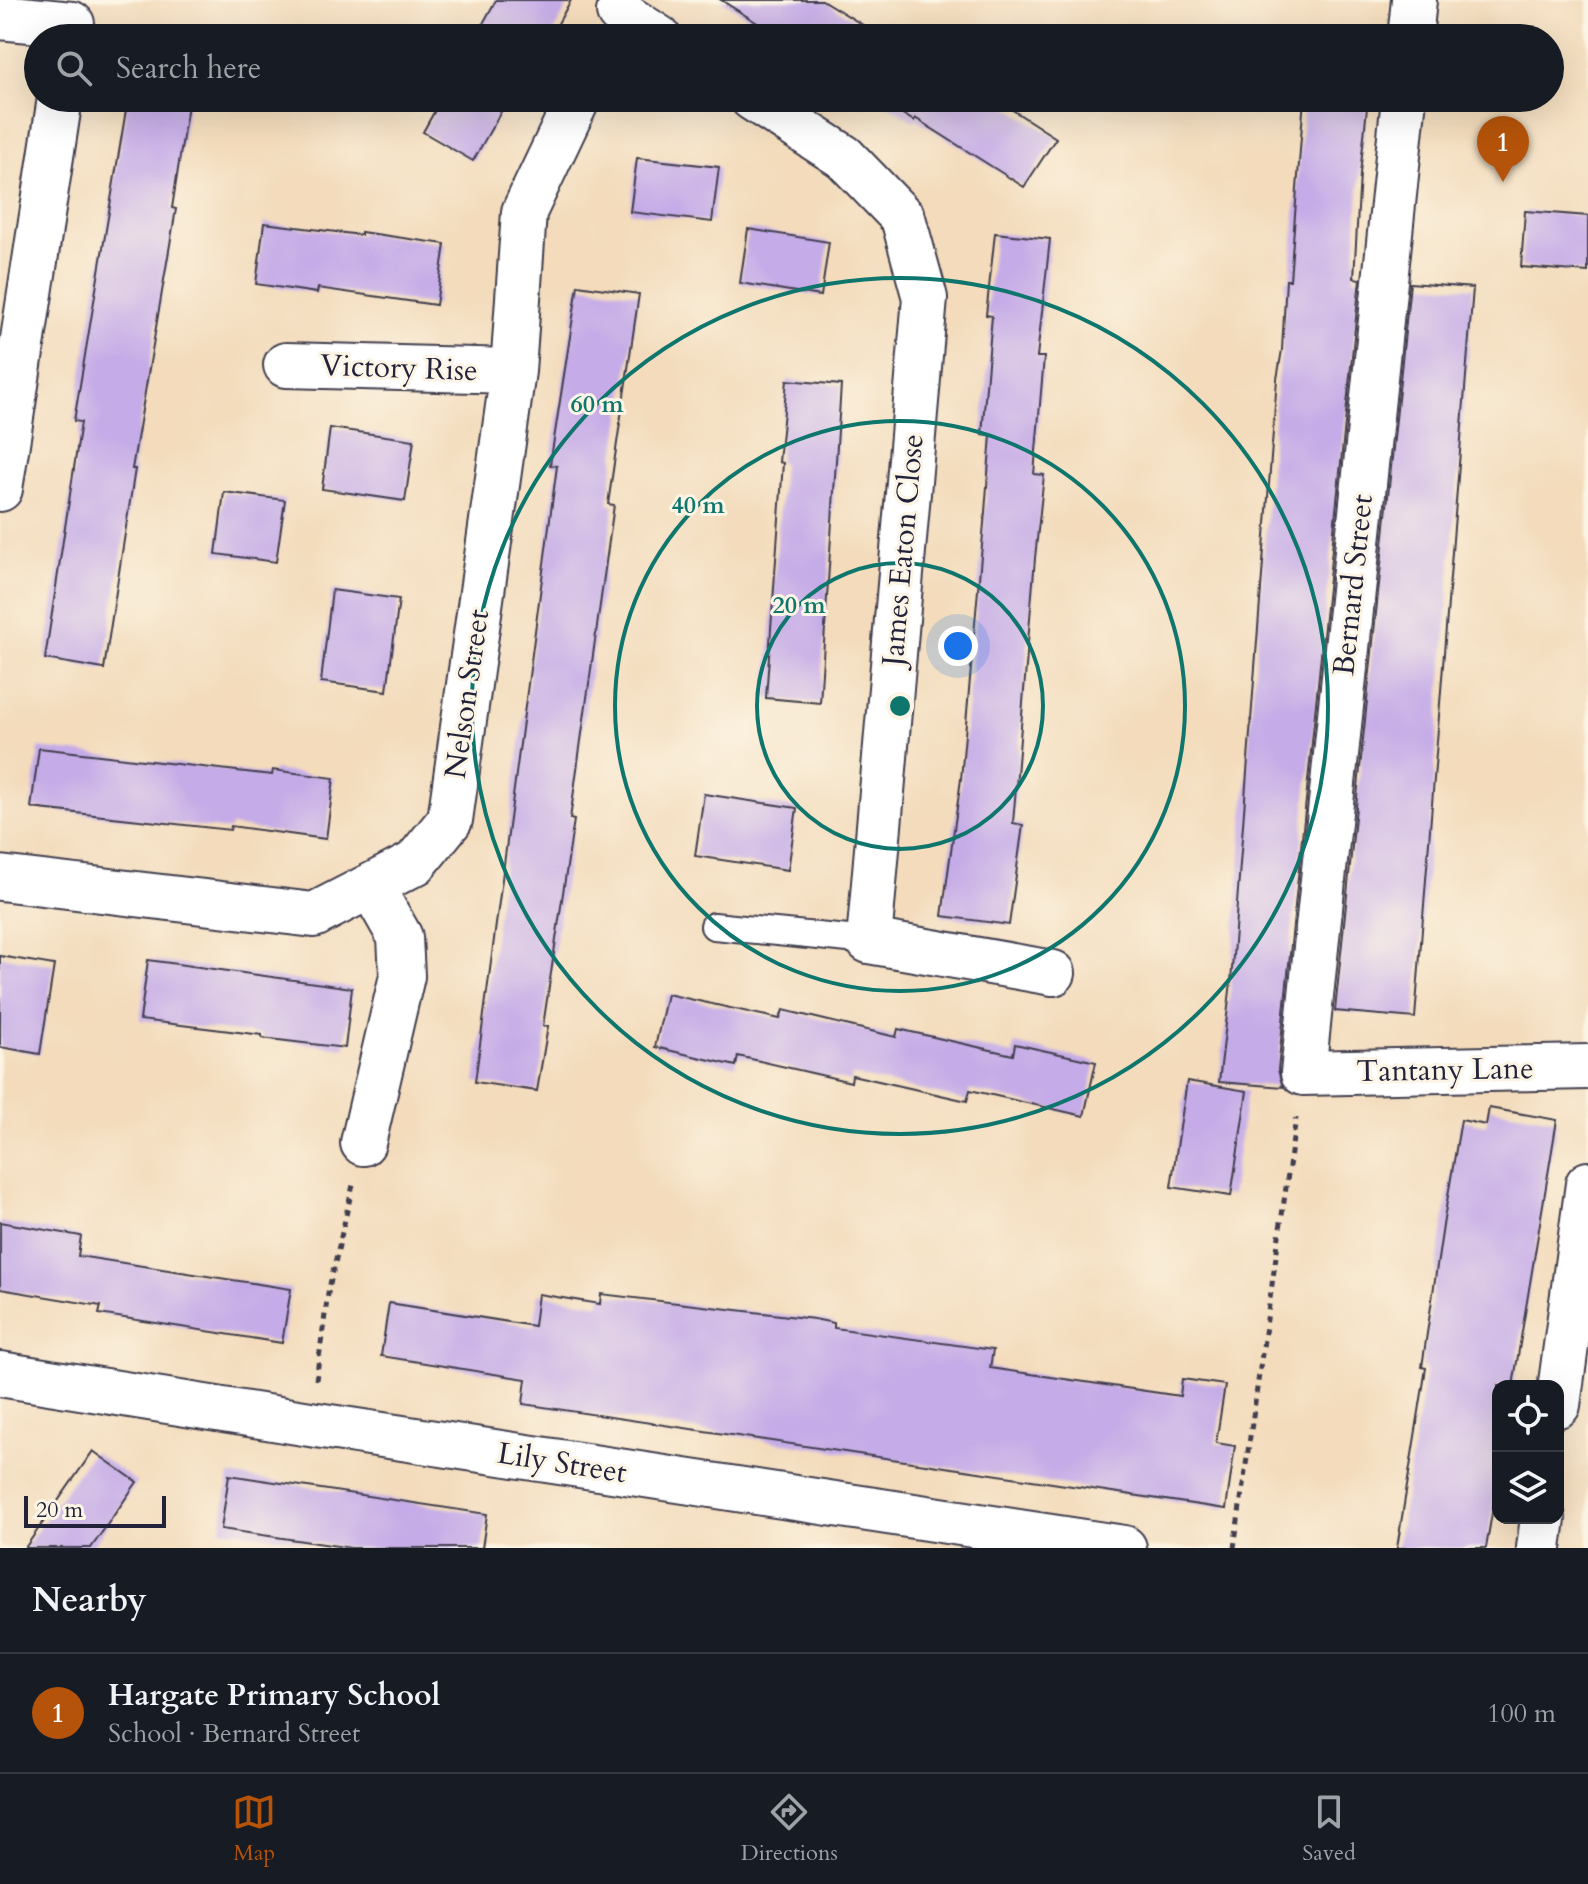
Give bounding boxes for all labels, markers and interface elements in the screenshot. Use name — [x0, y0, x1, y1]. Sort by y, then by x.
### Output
search box — [24, 24, 1564, 112]
icon: search — [52, 46, 96, 90]
text: Search here — [116, 48, 261, 89]
pin: 1 — [1477, 116, 1529, 182]
street label: Victory Rise — [320, 345, 478, 391]
text: 60 m — [570, 388, 624, 421]
street label: James Eaton Close — [872, 432, 934, 672]
text: 40 m — [671, 489, 725, 522]
street label: Bernard Street — [1323, 492, 1383, 678]
text: 20 m — [772, 589, 826, 622]
street label: Nelson Street — [435, 606, 499, 781]
your location — [938, 626, 978, 666]
centre of rings — [886, 692, 914, 720]
street label: Tantany Lane — [1356, 1048, 1534, 1092]
map controls — [1492, 1380, 1564, 1524]
button: locate — [1492, 1380, 1564, 1452]
street label: Lily Street — [494, 1433, 630, 1494]
button: layers — [1492, 1452, 1564, 1524]
scale bar — [24, 1492, 166, 1528]
text: 20 m — [36, 1495, 83, 1525]
text: Nearby — [32, 1577, 147, 1623]
text: Hargate Primary School — [108, 1675, 440, 1716]
text: 1 — [51, 1696, 65, 1731]
text: 100 m — [1487, 1696, 1556, 1731]
text: School · Bernard Street — [108, 1716, 360, 1751]
tab: Map — [232, 1790, 276, 1868]
tab: Directions — [741, 1790, 838, 1868]
tab: Saved — [1302, 1790, 1356, 1868]

